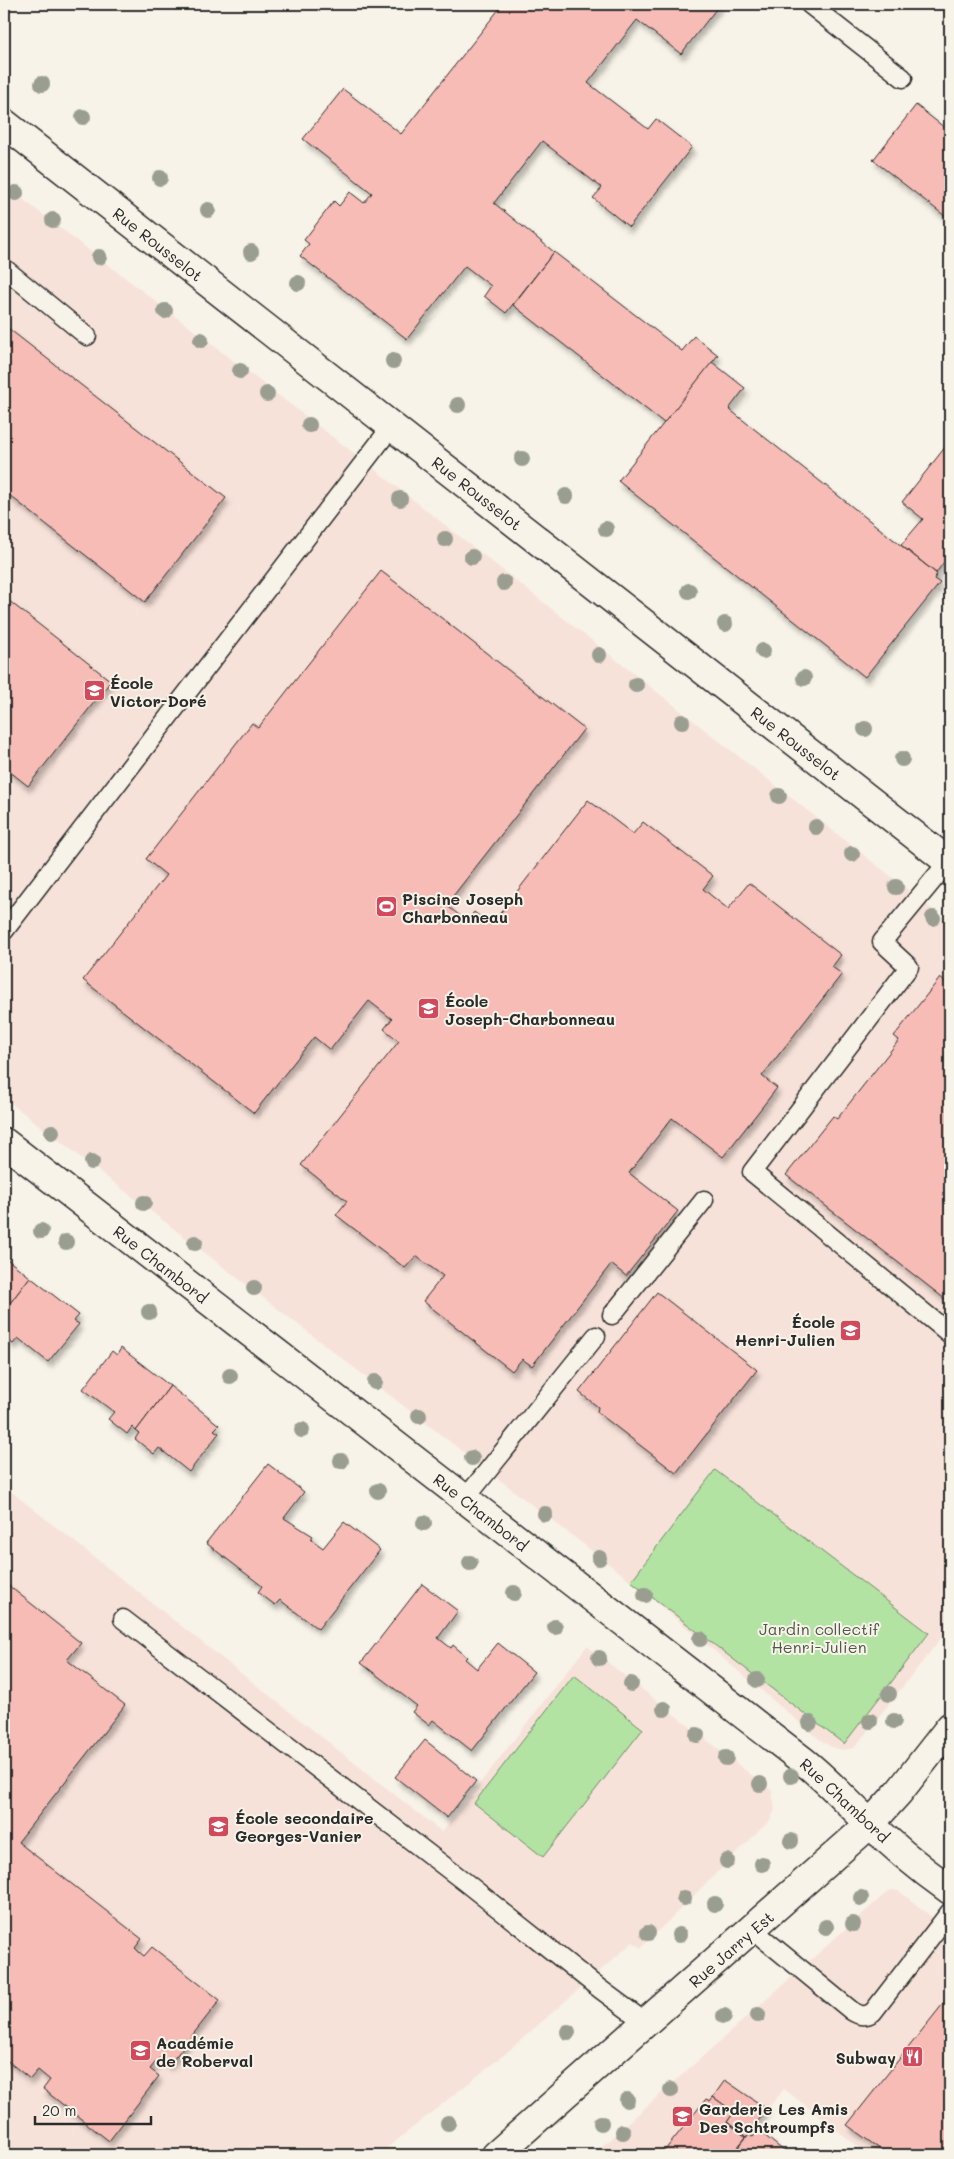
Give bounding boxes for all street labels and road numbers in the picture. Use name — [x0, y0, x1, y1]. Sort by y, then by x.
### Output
street label: Rue Rousselot — [109, 202, 207, 286]
street label: Rue Rousselot — [428, 451, 526, 535]
street label: Rue Rousselot — [747, 701, 845, 785]
street label: Rue Chambord — [109, 1220, 213, 1308]
street label: Rue Chambord — [429, 1468, 533, 1556]
street label: Rue Chambord — [796, 1753, 894, 1847]
street label: Rue Jarry Est — [684, 1906, 778, 1992]

